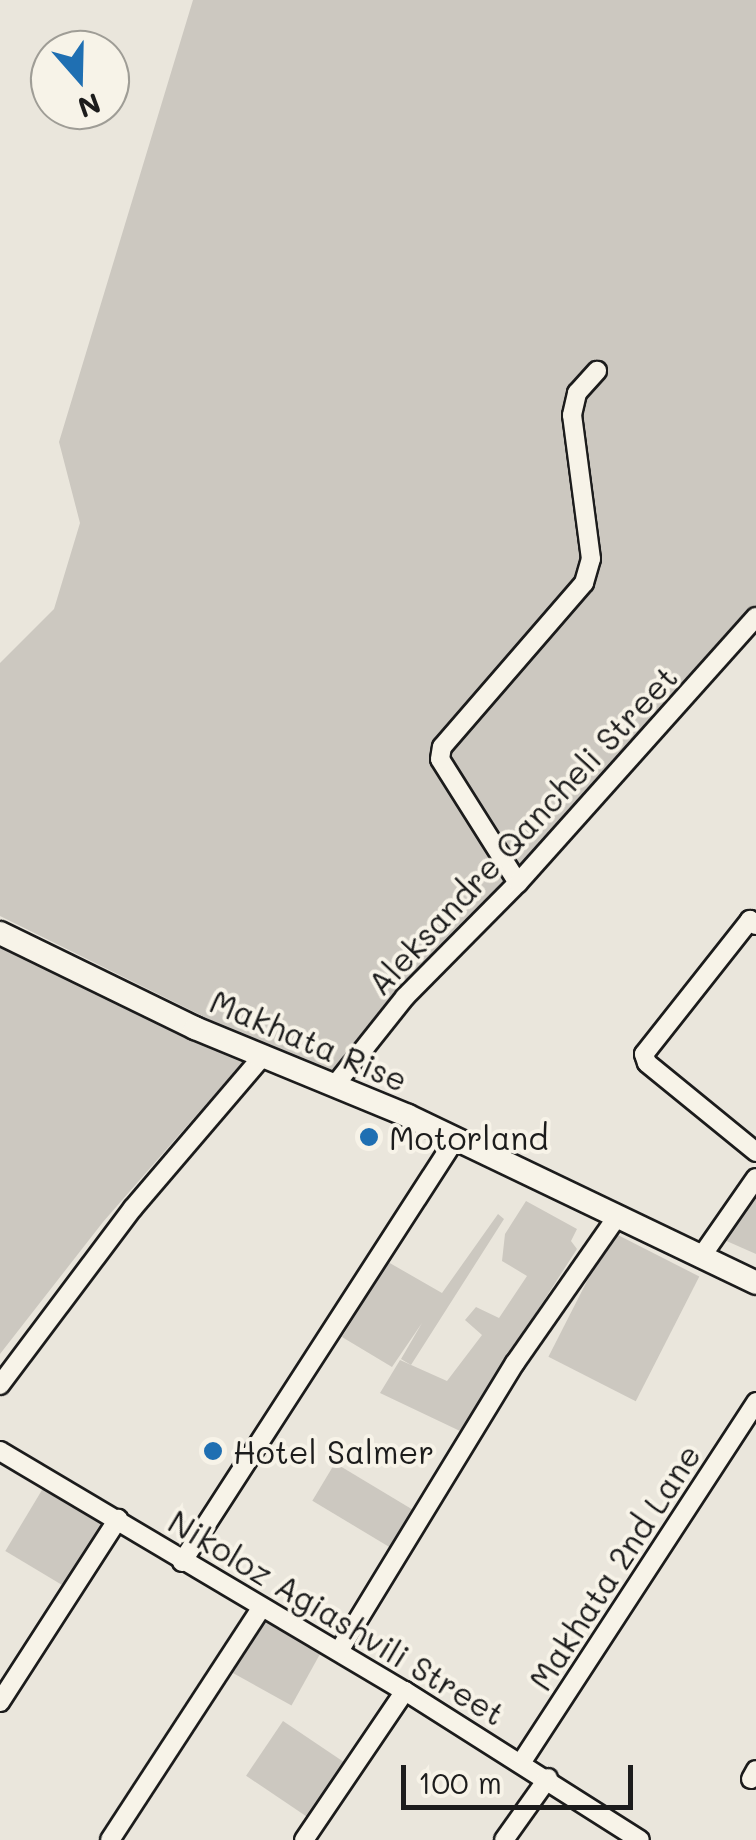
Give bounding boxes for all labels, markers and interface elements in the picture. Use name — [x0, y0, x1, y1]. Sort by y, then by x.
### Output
north arrow — [30, 30, 130, 130]
text: N — [73, 86, 106, 127]
street label: Aleksandre Qancheli Street — [359, 658, 685, 1002]
street label: Makhata Rise — [205, 981, 413, 1099]
place label: Motorland — [389, 1118, 549, 1156]
marker: Motorland — [358, 1126, 380, 1148]
place label: Hotel Salmer — [233, 1432, 434, 1470]
street label: Makhata 2nd Lane — [520, 1437, 708, 1697]
marker: Hotel Salmer — [202, 1440, 224, 1462]
street label: Nikoloz Agiashvili Street — [162, 1501, 512, 1733]
scale bar — [406, 1745, 638, 1807]
text: 100 m — [418, 1762, 502, 1802]

